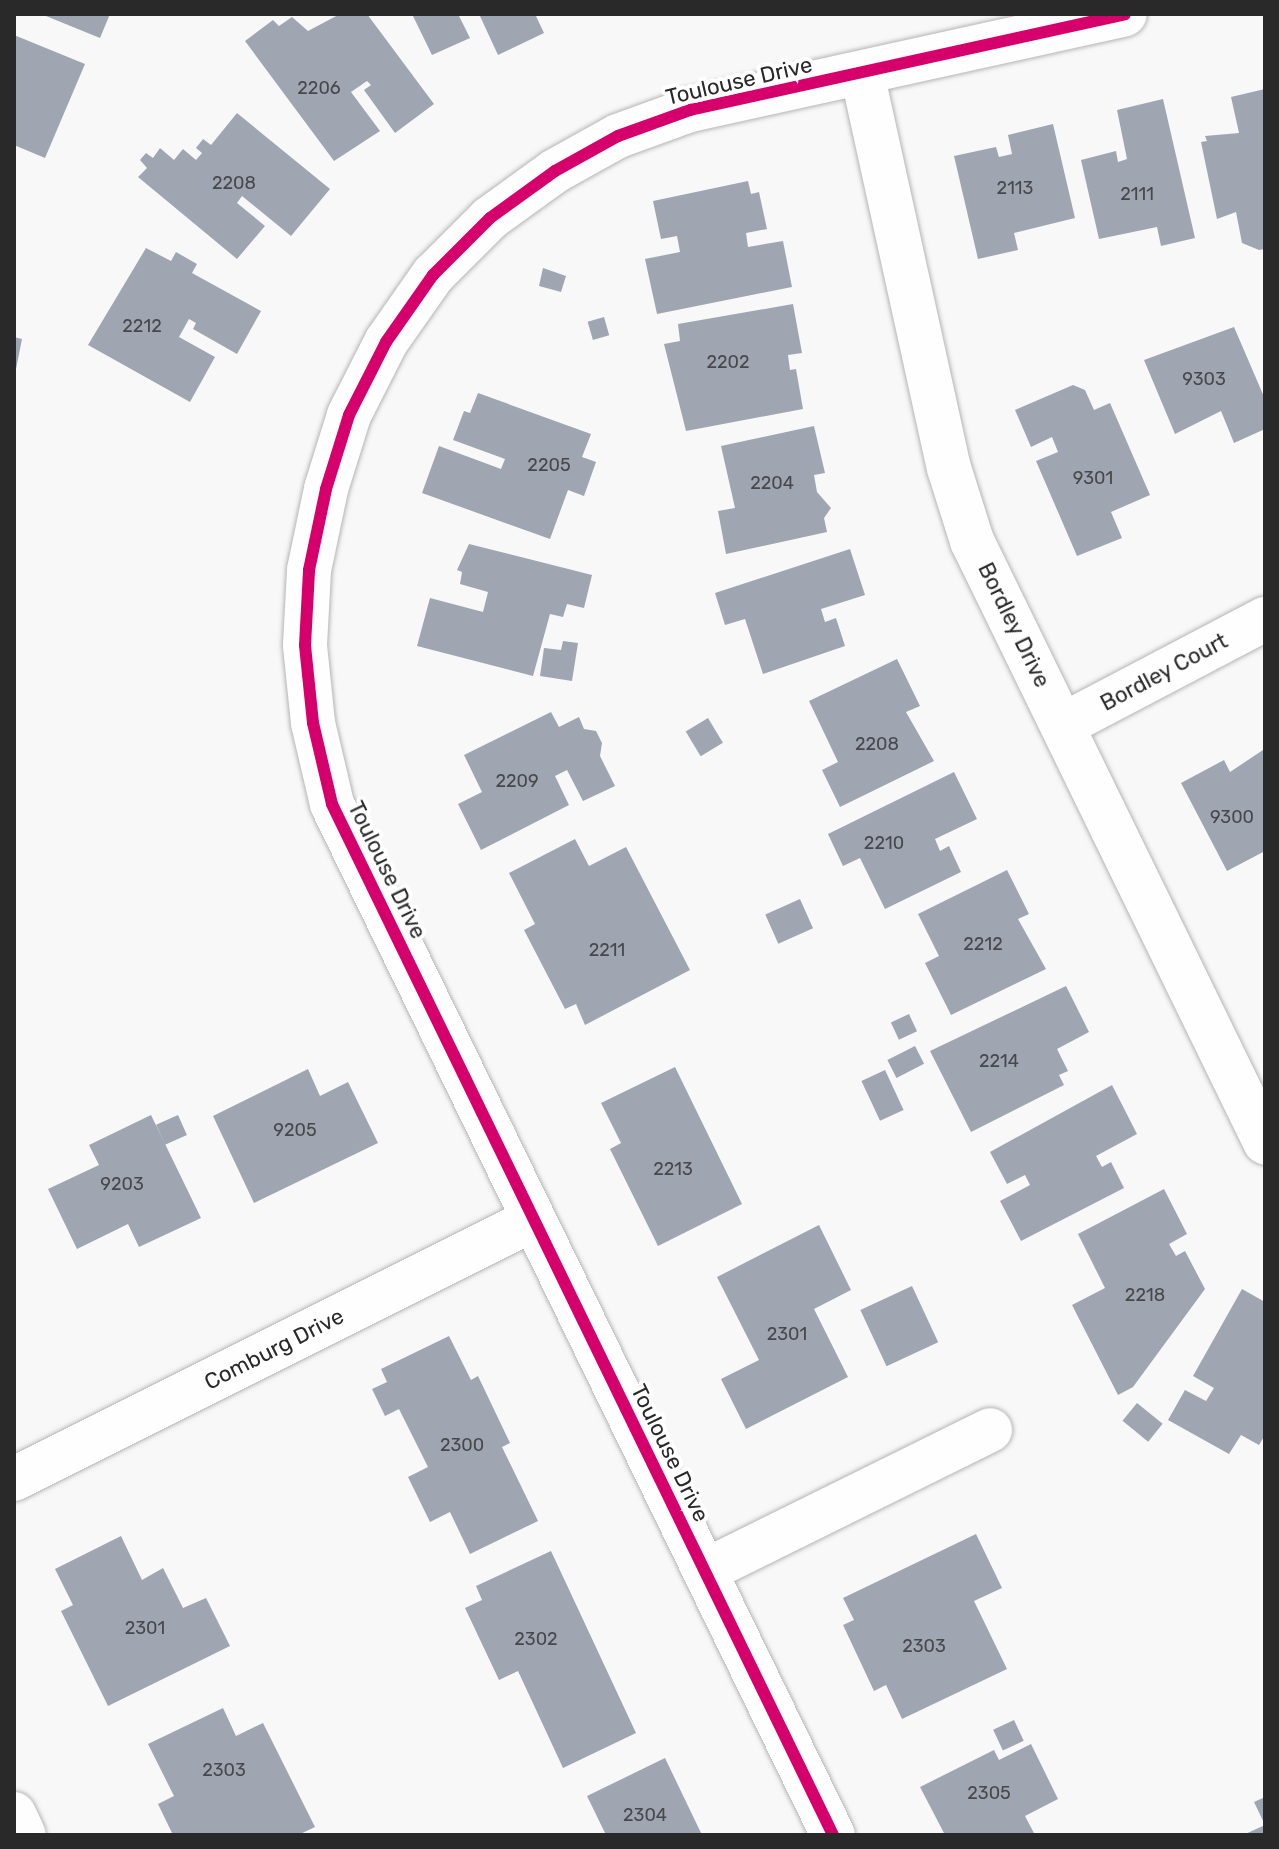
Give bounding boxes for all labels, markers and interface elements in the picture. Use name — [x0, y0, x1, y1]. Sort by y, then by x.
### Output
street label: Toulouse Drive — [663, 51, 815, 111]
house number: 2206 — [297, 77, 341, 99]
house number: 2208 — [212, 172, 256, 194]
house number: 2113 — [997, 177, 1033, 199]
house number: 2111 — [1120, 183, 1154, 205]
house number: 2212 — [122, 315, 162, 337]
house number: 2202 — [706, 351, 750, 373]
house number: 9303 — [1182, 368, 1226, 390]
house number: 2205 — [527, 454, 571, 476]
house number: 9301 — [1073, 467, 1113, 489]
house number: 2204 — [750, 472, 794, 494]
street label: Bordley Drive — [972, 558, 1056, 692]
street label: Bordley Court — [1096, 627, 1232, 717]
house number: 2208 — [855, 733, 899, 755]
house number: 2209 — [495, 770, 539, 792]
street label: Toulouse Drive — [342, 797, 432, 943]
house number: 9300 — [1210, 806, 1254, 828]
house number: 2210 — [864, 832, 904, 854]
house number: 2212 — [963, 933, 1003, 955]
house number: 2211 — [589, 939, 625, 961]
house number: 2214 — [979, 1050, 1019, 1072]
house number: 9205 — [273, 1119, 317, 1141]
house number: 2213 — [653, 1158, 693, 1180]
house number: 9203 — [100, 1173, 144, 1195]
house number: 2218 — [1125, 1284, 1165, 1306]
street label: Comburg Drive — [200, 1303, 348, 1395]
house number: 2301 — [767, 1323, 807, 1345]
street label: Toulouse Drive — [625, 1380, 715, 1526]
house number: 2300 — [440, 1434, 484, 1456]
house number: 2301 — [125, 1617, 165, 1639]
house number: 2302 — [514, 1628, 558, 1650]
house number: 2303 — [902, 1635, 946, 1657]
house number: 2303 — [202, 1759, 246, 1781]
house number: 2305 — [967, 1782, 1011, 1804]
house number: 2304 — [623, 1804, 667, 1826]

